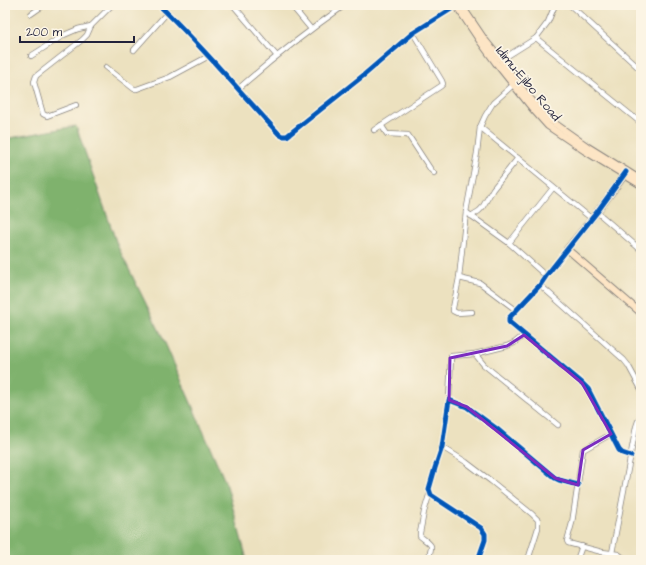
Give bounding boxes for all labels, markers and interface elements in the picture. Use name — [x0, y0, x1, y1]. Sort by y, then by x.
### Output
scale bar — [20, 18, 134, 44]
text: 200 m — [26, 24, 63, 41]
street label: Idimu-Ejibo Road — [491, 42, 565, 125]

